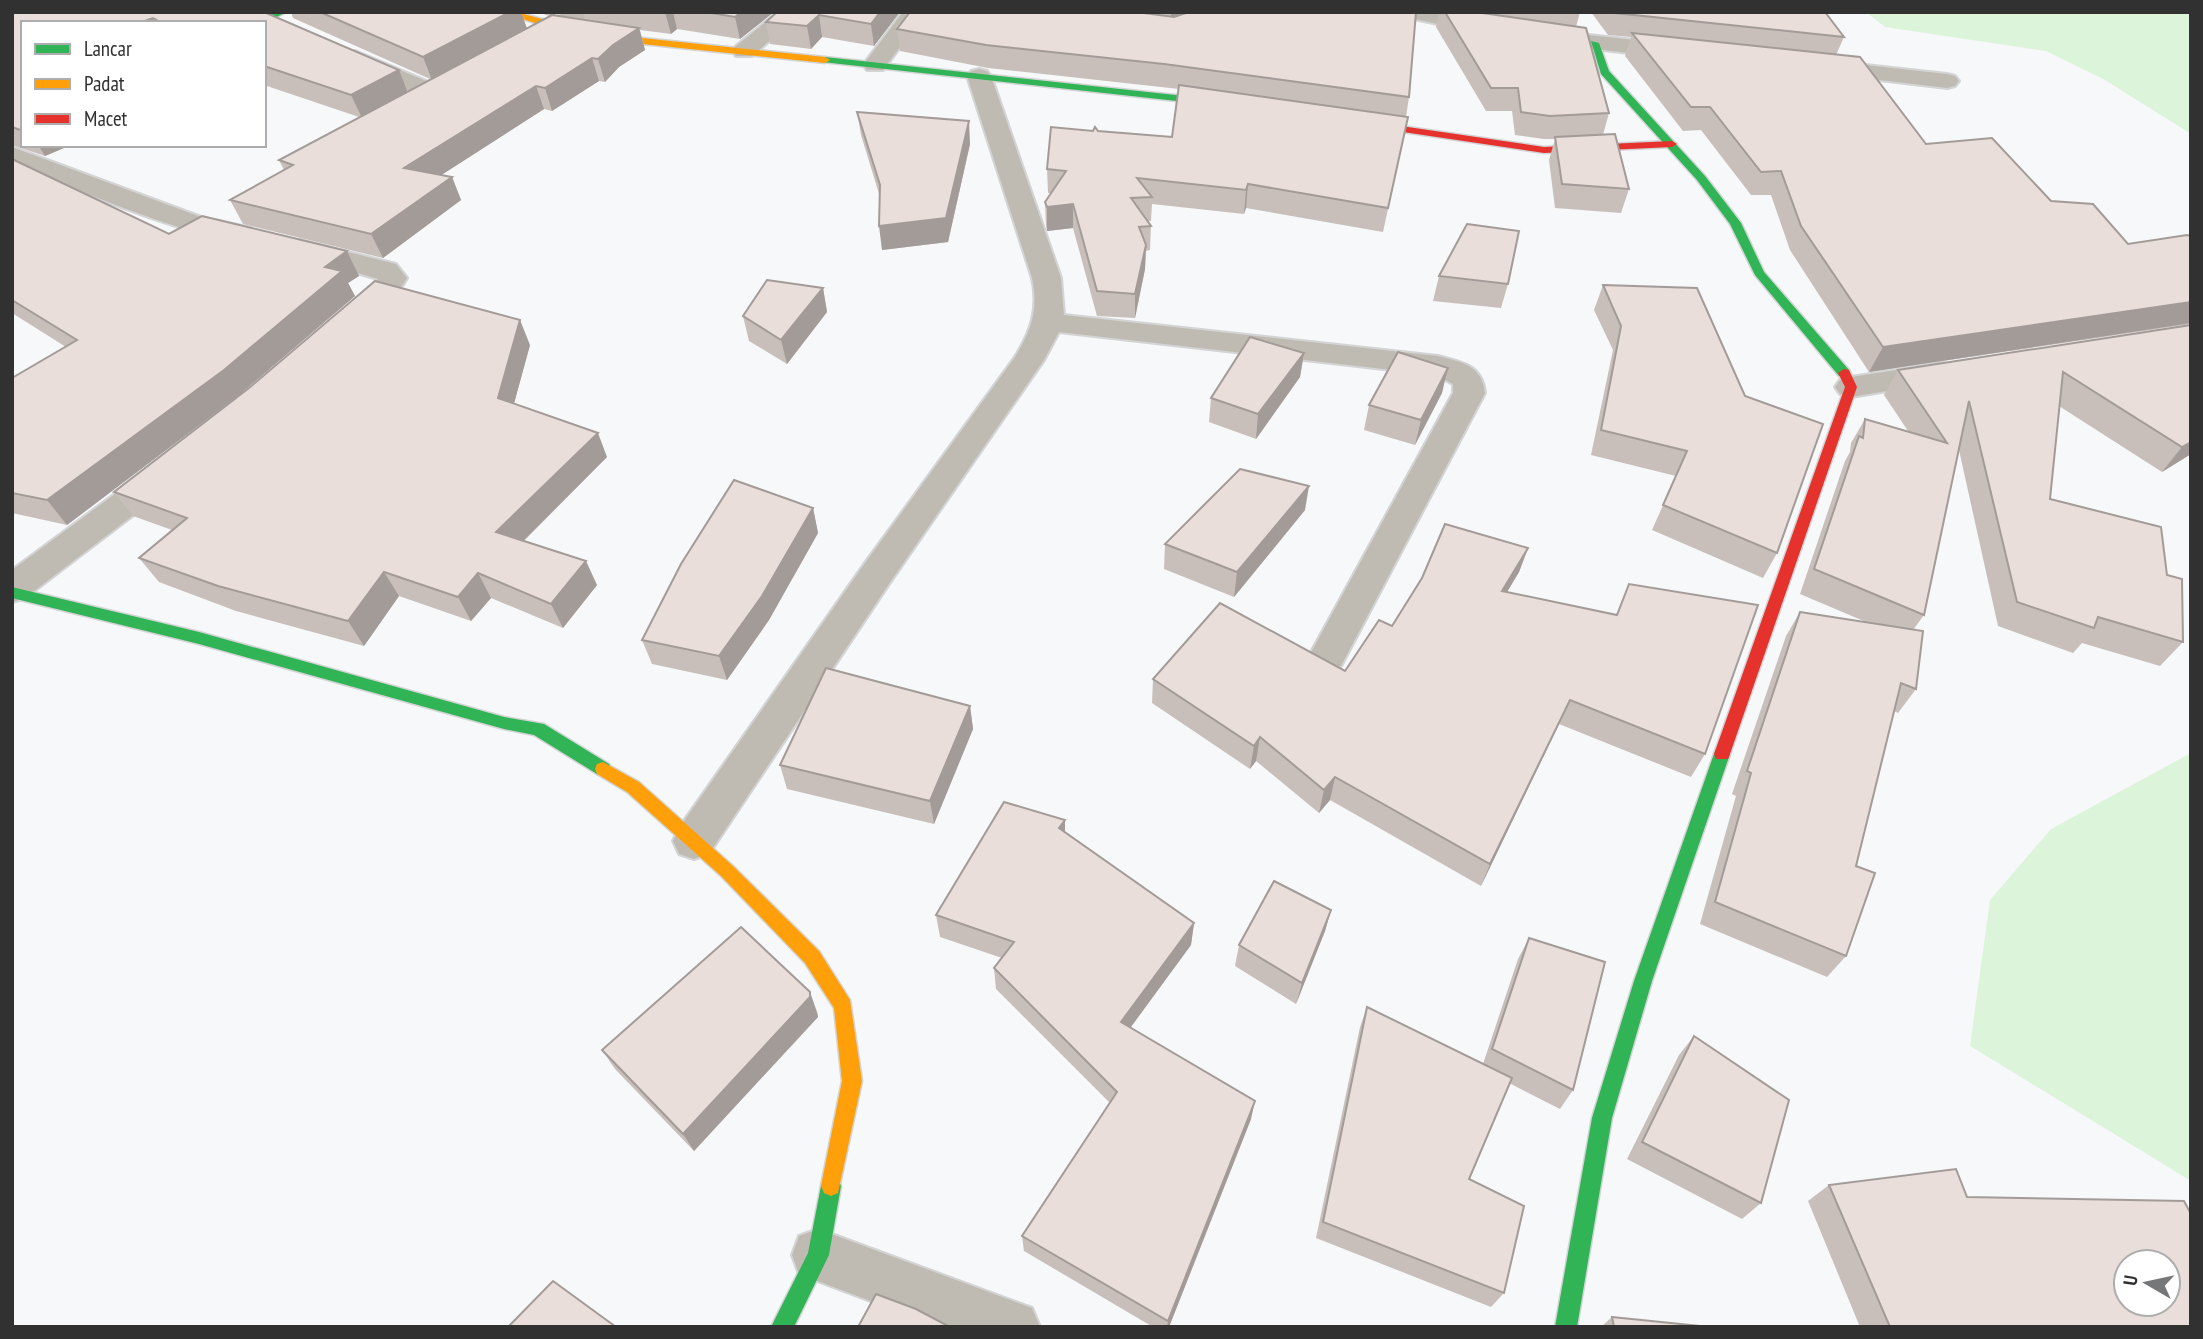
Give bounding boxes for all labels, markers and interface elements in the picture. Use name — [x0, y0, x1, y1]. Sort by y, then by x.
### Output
legend — [21, 21, 266, 147]
text: Lancar — [84, 35, 132, 62]
text: Padat — [84, 70, 125, 97]
text: Macet — [84, 105, 128, 132]
north arrow — [2112, 1248, 2182, 1318]
text: U — [2118, 1274, 2143, 1287]

